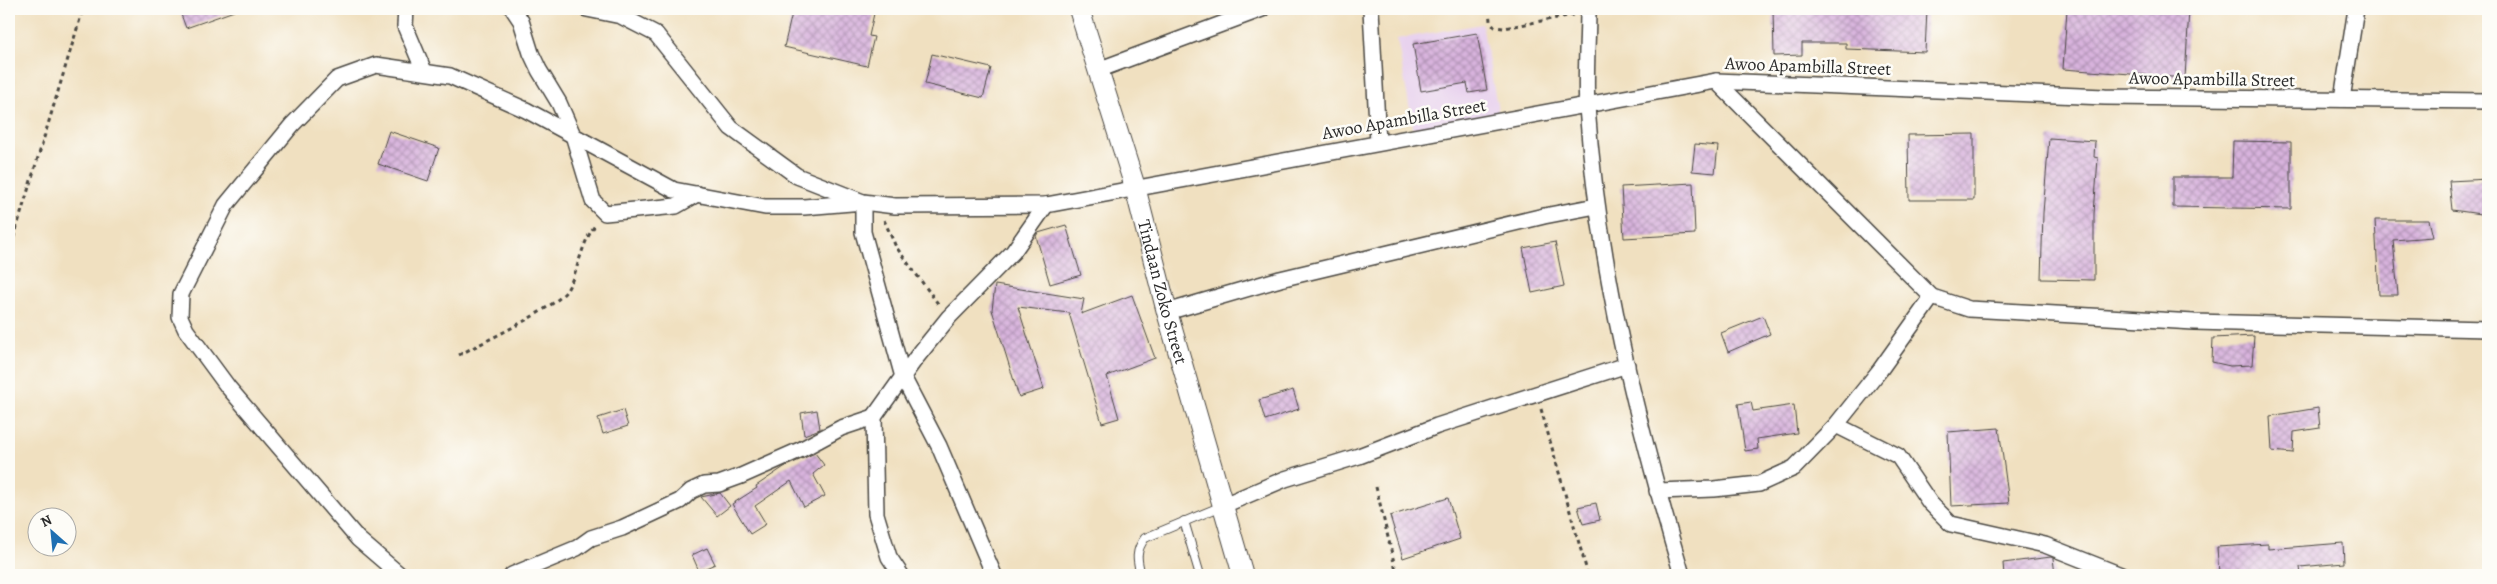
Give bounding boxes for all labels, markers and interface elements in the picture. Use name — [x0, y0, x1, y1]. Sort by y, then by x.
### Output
street label: Awoo Apambilla Street — [1723, 51, 1892, 81]
street label: Awoo Apambilla Street — [2128, 66, 2295, 92]
street label: Awoo Apambilla Street — [1319, 93, 1488, 145]
street label: Tindaan Zoko Street — [1132, 217, 1193, 367]
north arrow — [28, 506, 78, 556]
text: N — [37, 510, 55, 532]

